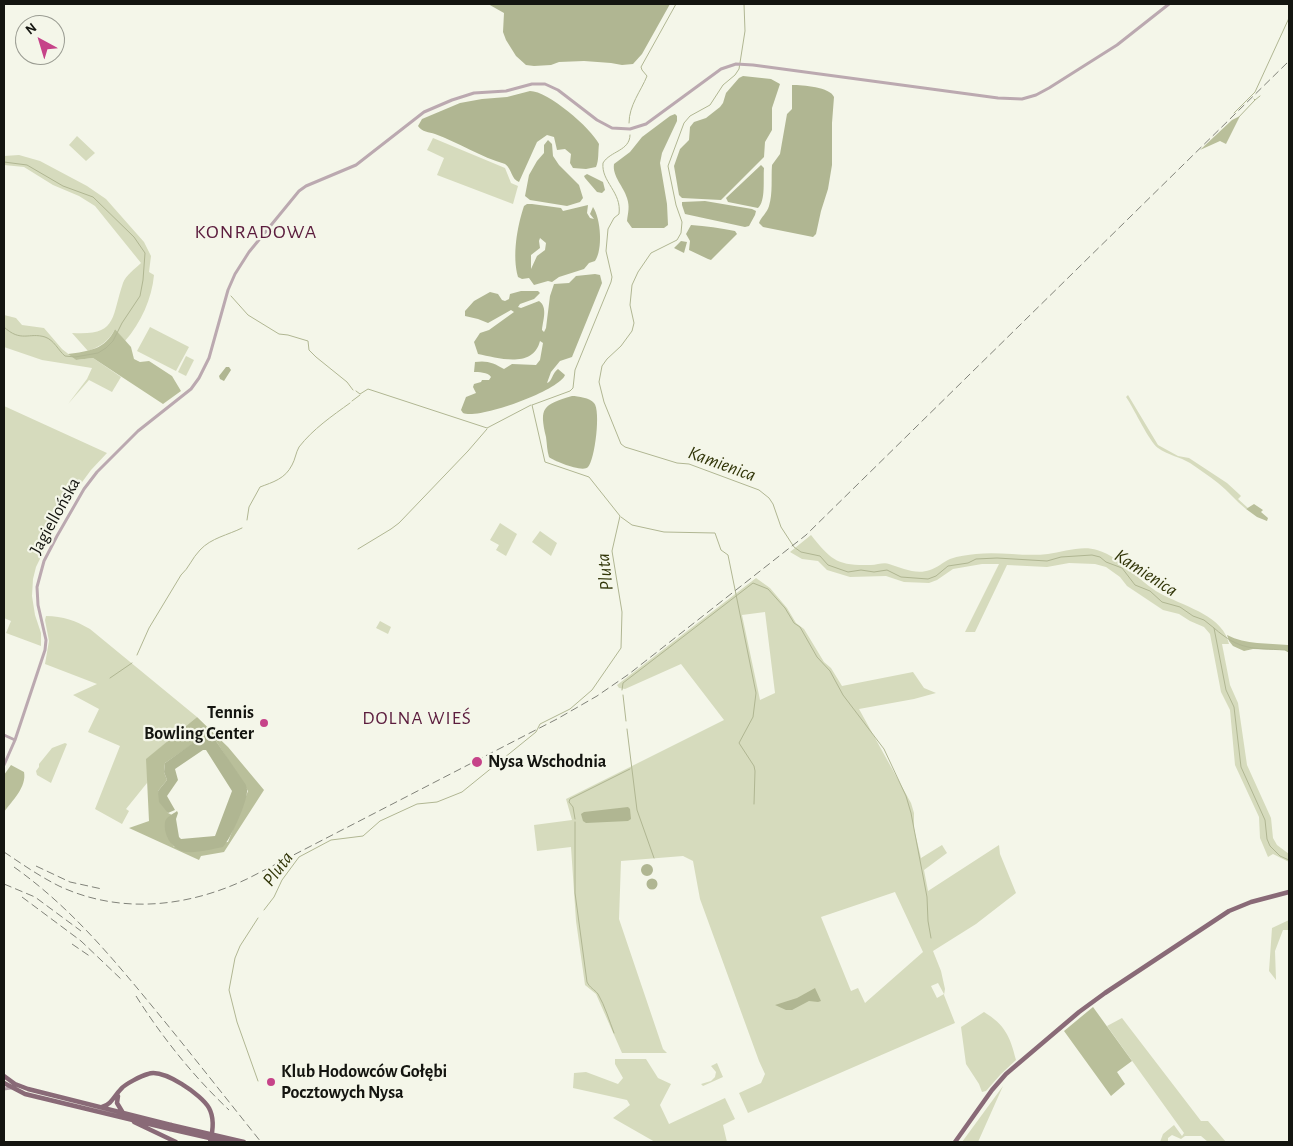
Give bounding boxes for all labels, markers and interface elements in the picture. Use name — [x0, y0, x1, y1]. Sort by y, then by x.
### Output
north arrow — [15, 15, 65, 65]
text: N — [23, 21, 39, 38]
district label: KONRADOWA — [193, 220, 319, 244]
water label: Kamienica — [685, 441, 759, 487]
street label: Jagiellońska — [25, 474, 85, 558]
water label: Kamienica — [1110, 544, 1182, 602]
water label: Pluta — [592, 552, 618, 592]
place label: Tennis Bowling Center — [144, 702, 254, 744]
district label: DOLNA WIEŚ — [361, 707, 473, 729]
marker: Tennis Bowling Center — [258, 717, 270, 729]
place label: Nysa Wschodnia — [488, 751, 607, 773]
marker: Nysa Wschodnia — [470, 755, 484, 769]
water label: Pluta — [258, 847, 298, 891]
place label: Klub Hodowców Gołębi Pocztowych Nysa — [281, 1061, 447, 1104]
marker: Klub Hodowców Gołębi Pocztowych Nysa — [265, 1076, 277, 1088]

